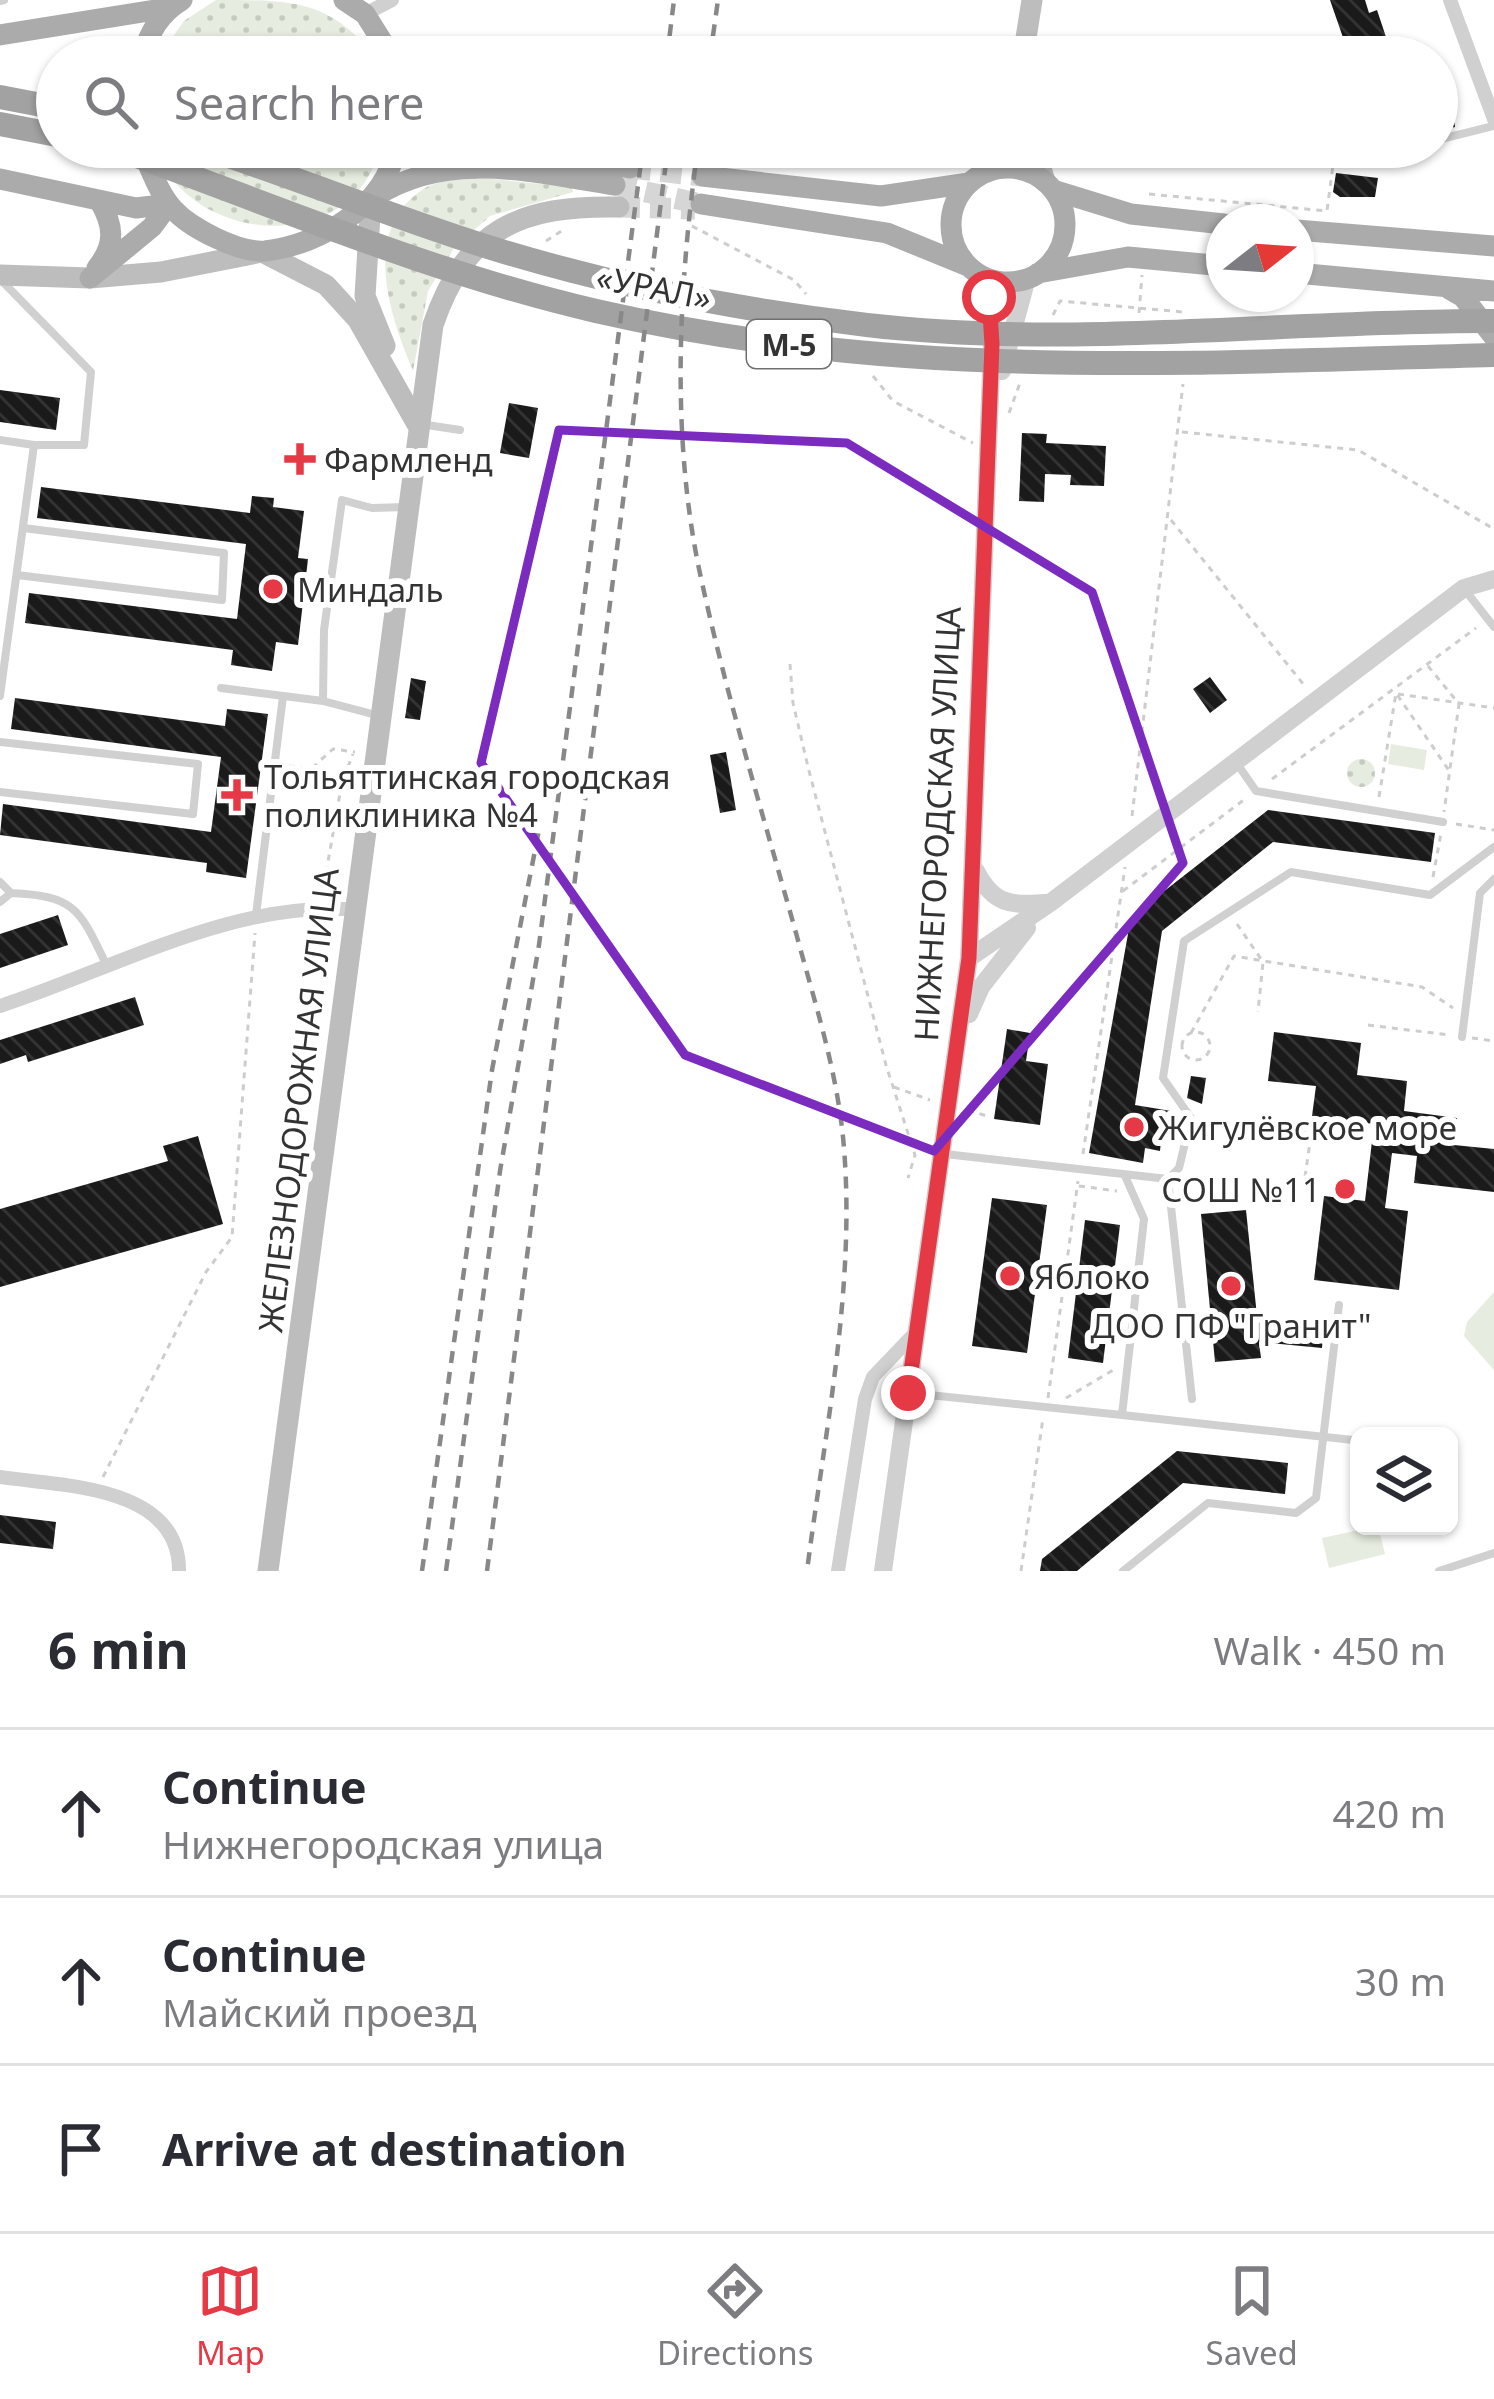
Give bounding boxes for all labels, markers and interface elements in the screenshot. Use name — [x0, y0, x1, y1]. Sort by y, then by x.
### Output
search box — [36, 36, 1458, 168]
icon: search — [78, 69, 144, 135]
text: Search here — [174, 72, 424, 133]
north arrow — [1206, 204, 1314, 312]
street label: «УРАЛ» — [593, 254, 715, 320]
route start — [962, 270, 1016, 324]
road number: М-5 — [747, 320, 831, 368]
place label: Фармленд — [324, 437, 493, 482]
marker: Фармленд — [287, 446, 313, 472]
place label: Миндаль — [297, 567, 443, 612]
marker: Миндаль — [260, 576, 286, 602]
street label: НИЖНЕГОРОДСКАЯ УЛИЦА — [903, 604, 971, 1043]
place label: Тольяттинская городская поликлиника №4 — [264, 754, 671, 837]
marker: Тольяттинская городская поликлиника №4 — [221, 779, 253, 811]
street label: ЖЕЛЕЗНОДОРОЖНАЯ УЛИЦА — [247, 864, 349, 1335]
place label: Жигулёвское море — [1158, 1105, 1457, 1150]
marker: Жигулёвское море — [1121, 1114, 1147, 1140]
place label: СОШ №11 — [1161, 1167, 1321, 1212]
marker: СОШ №11 — [1332, 1176, 1358, 1202]
place label: Яблоко — [1034, 1254, 1150, 1299]
marker: Яблоко — [997, 1263, 1023, 1289]
marker: ДОО ПФ "Гранит" — [1218, 1273, 1244, 1299]
place label: ДОО ПФ "Гранит" — [1091, 1303, 1371, 1348]
route end — [881, 1366, 935, 1420]
map controls — [1350, 1427, 1458, 1535]
button: layers — [1350, 1427, 1458, 1535]
text: 6 min — [48, 1614, 189, 1684]
text: Walk · 450 m — [1213, 1623, 1446, 1676]
text: Continue — [162, 1756, 367, 1817]
icon: ahead — [48, 1780, 114, 1846]
text: 420 m — [1332, 1786, 1446, 1839]
text: Нижнегородская улица — [162, 1817, 604, 1870]
text: Continue — [162, 1924, 367, 1985]
icon: ahead — [48, 1948, 114, 2014]
text: 30 m — [1355, 1954, 1446, 2007]
text: Майский проезд — [162, 1985, 477, 2038]
icon: arrive — [48, 2116, 114, 2182]
text: Arrive at destination — [162, 2118, 627, 2179]
tab: Map — [196, 2258, 265, 2375]
tab: Directions — [657, 2258, 814, 2375]
tab: Saved — [1206, 2258, 1298, 2375]

